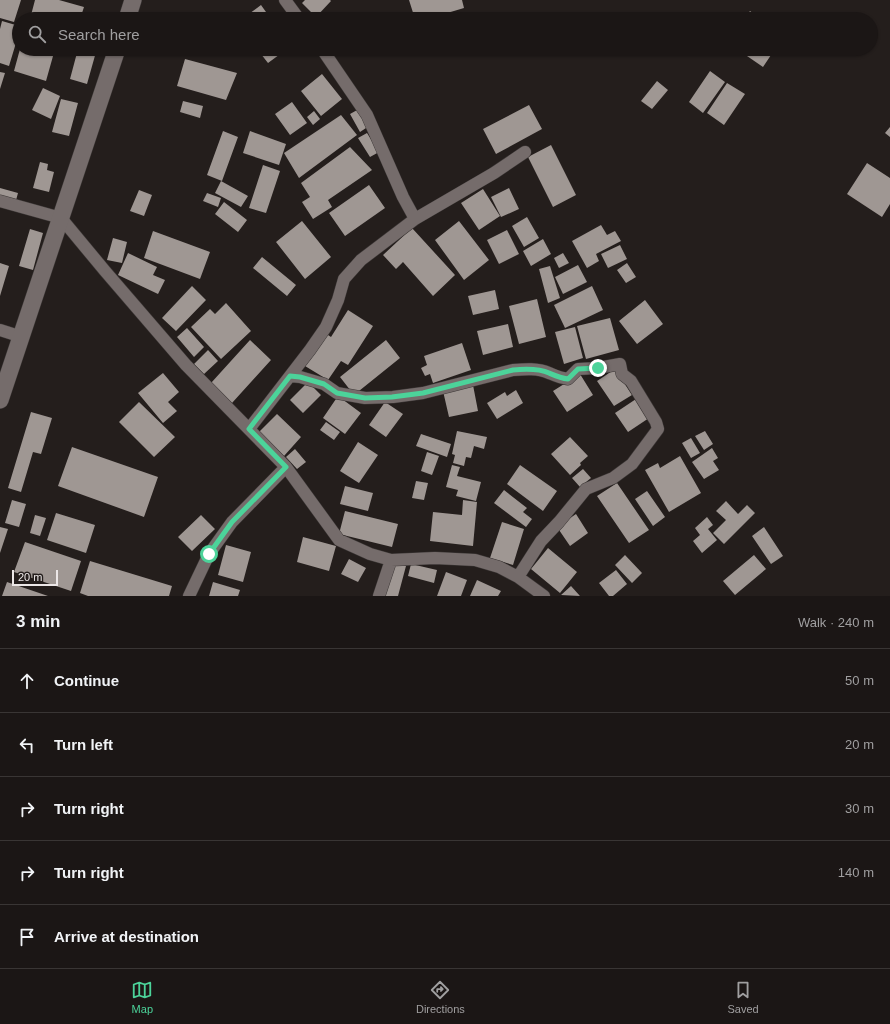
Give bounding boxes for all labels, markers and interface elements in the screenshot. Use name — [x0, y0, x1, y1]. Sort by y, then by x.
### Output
search box — [12, 12, 878, 56]
icon: search — [26, 23, 48, 45]
text: Search here — [58, 26, 140, 43]
route end — [589, 359, 607, 377]
route start — [200, 545, 218, 563]
scale bar — [12, 568, 58, 587]
text: 20 m — [18, 571, 42, 583]
text: 3 min — [16, 612, 60, 631]
text: Walk · 240 m — [798, 615, 874, 630]
icon: ahead — [16, 670, 38, 692]
text: Continue — [54, 672, 119, 689]
text: 50 m — [845, 673, 874, 688]
icon: left — [16, 734, 38, 756]
text: Turn left — [54, 736, 113, 753]
text: 20 m — [845, 737, 874, 752]
icon: right — [16, 798, 38, 820]
text: Turn right — [54, 800, 124, 817]
text: 30 m — [845, 801, 874, 816]
icon: right — [16, 862, 38, 884]
text: Turn right — [54, 864, 124, 881]
text: 140 m — [838, 865, 874, 880]
icon: arrive — [16, 926, 38, 948]
text: Arrive at destination — [54, 928, 199, 945]
tab: Map — [131, 979, 153, 1015]
tab: Directions — [416, 979, 465, 1015]
tab: Saved — [727, 979, 759, 1015]

